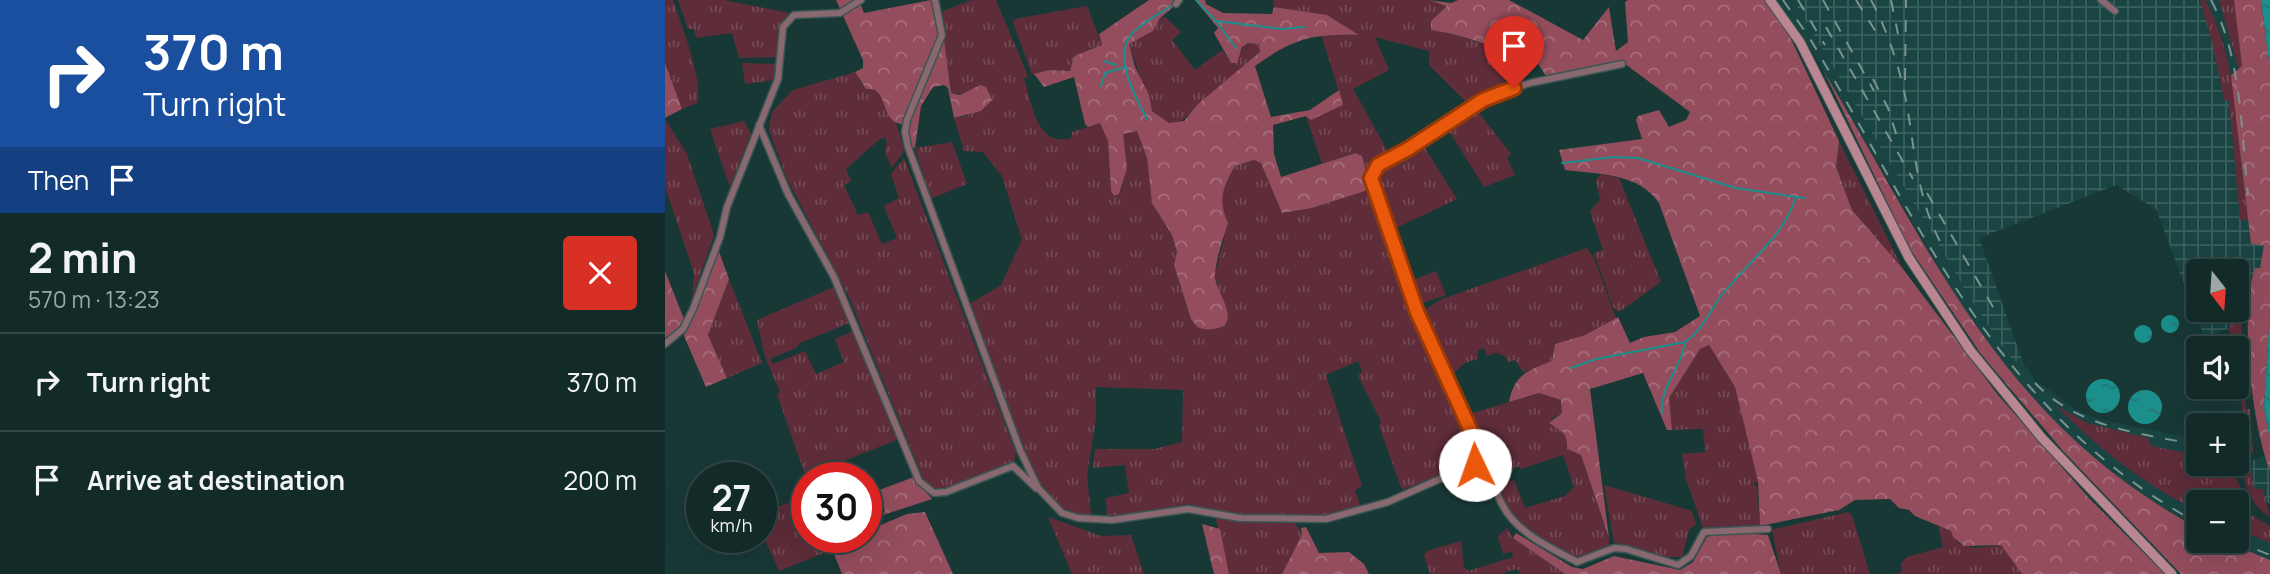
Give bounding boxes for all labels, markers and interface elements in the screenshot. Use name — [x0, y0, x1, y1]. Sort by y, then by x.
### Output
pin — [1484, 16, 1544, 88]
text: 370 m — [143, 18, 284, 85]
icon: arrive — [1495, 27, 1533, 65]
icon: right — [28, 28, 119, 119]
text: Turn right — [143, 82, 286, 126]
icon: arrive — [103, 161, 141, 199]
text: Then — [28, 162, 89, 198]
text: 2 min — [28, 228, 137, 286]
button: close — [563, 236, 637, 310]
north arrow — [2186, 259, 2249, 322]
map controls — [2186, 259, 2249, 553]
text: 570 m · 13:23 — [28, 283, 160, 315]
button: sound — [2186, 336, 2249, 399]
icon: right — [28, 363, 66, 401]
text: Turn right — [87, 364, 211, 400]
text: 370 m — [566, 364, 637, 400]
button: + — [2186, 413, 2249, 476]
position arrow — [1438, 428, 1512, 502]
icon: arrive — [28, 461, 66, 499]
text: Arrive at destination — [87, 462, 345, 498]
text: 200 m — [563, 462, 637, 498]
speed limit sign: 30 — [791, 462, 882, 553]
text: 27 — [712, 474, 751, 522]
button: − — [2186, 490, 2249, 553]
text: km/h — [711, 513, 752, 537]

